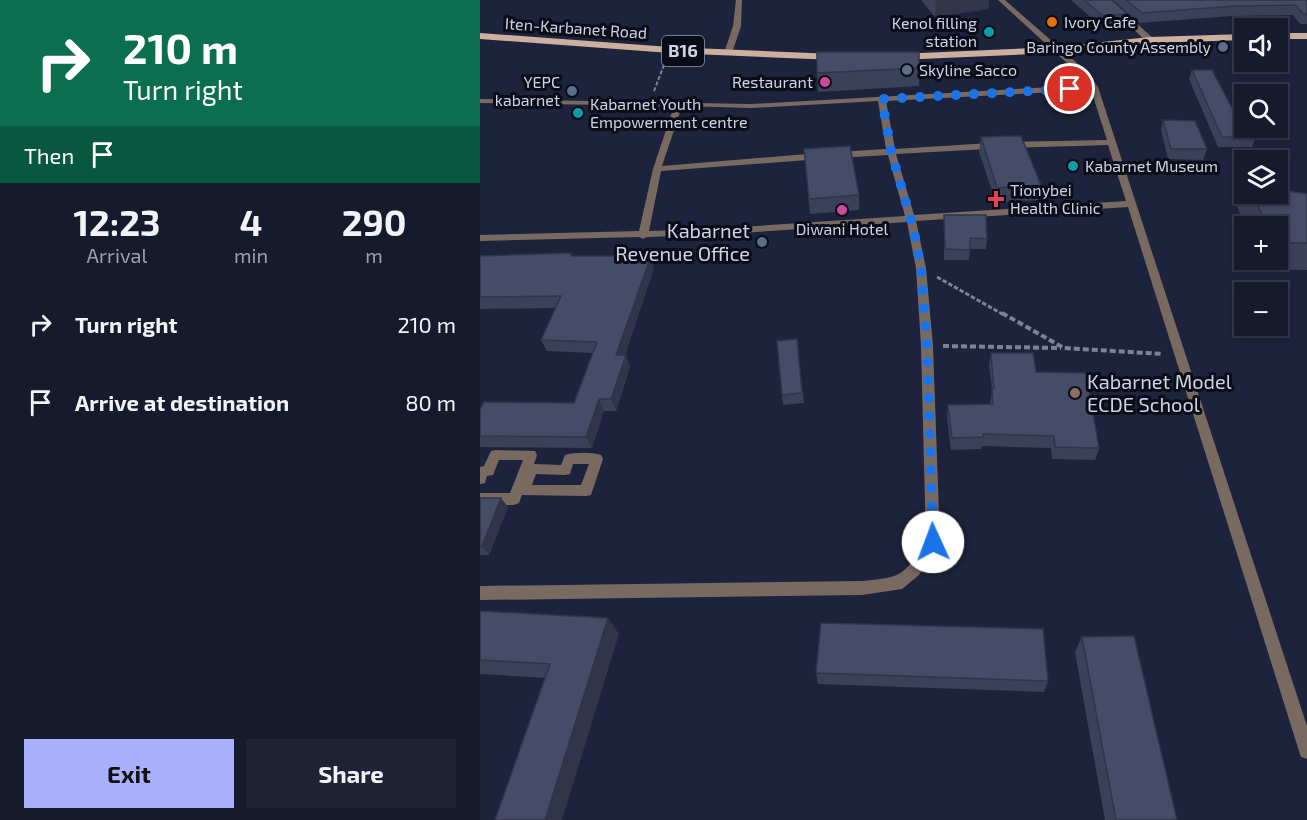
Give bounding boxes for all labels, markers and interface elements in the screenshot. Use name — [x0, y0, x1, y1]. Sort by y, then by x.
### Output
place label: Ivory Cafe — [1064, 12, 1136, 31]
street label: Iten-Karbanet Road — [504, 13, 648, 42]
place label: Kenol filling station — [892, 13, 977, 50]
marker: Ivory Cafe — [1045, 15, 1059, 29]
map controls — [1234, 18, 1288, 336]
button: sound — [1234, 18, 1288, 72]
text: 210 m — [123, 22, 238, 72]
icon: right — [24, 24, 102, 102]
marker: Kenol filling station — [982, 25, 996, 39]
road number: B16 — [662, 36, 704, 66]
place label: Baringo County Assembly — [1026, 37, 1212, 56]
marker: Baringo County Assembly — [1216, 40, 1230, 54]
place label: Skyline Sacco — [919, 60, 1017, 79]
marker: Skyline Sacco — [900, 63, 914, 77]
pin — [1044, 63, 1095, 114]
place label: YEPC kabarnet — [495, 72, 560, 109]
place label: Restaurant — [732, 72, 813, 91]
icon: arrive — [1053, 72, 1086, 105]
text: Turn right — [123, 73, 243, 105]
marker: Restaurant — [818, 75, 832, 89]
marker: YEPC kabarnet — [565, 84, 579, 98]
button: search — [1234, 84, 1288, 138]
place label: Kabarnet Youth Empowerment centre — [590, 94, 748, 131]
marker: Kabarnet Youth Empowerment centre — [571, 106, 585, 120]
icon: arrive — [86, 138, 119, 171]
text: Then — [24, 142, 74, 168]
button: layers — [1234, 150, 1288, 204]
place label: Kabarnet Museum — [1085, 156, 1218, 175]
marker: Kabarnet Museum — [1066, 159, 1080, 173]
place label: Tionybei Health Clinic — [1010, 180, 1101, 217]
marker: Tionybei Health Clinic — [987, 190, 1005, 208]
text: 12:23 — [73, 200, 161, 243]
text: 4 — [240, 200, 263, 243]
text: 290 — [342, 200, 407, 243]
marker: Diwani Hotel — [835, 203, 849, 217]
button: + — [1234, 216, 1288, 270]
place label: Kabarnet Revenue Office — [615, 218, 750, 265]
place label: Diwani Hotel — [796, 219, 889, 238]
marker: Kabarnet Revenue Office — [755, 235, 769, 249]
text: Arrival — [87, 243, 147, 267]
text: min — [234, 243, 268, 267]
text: m — [365, 243, 383, 267]
button: − — [1234, 282, 1288, 336]
icon: right — [24, 308, 57, 341]
text: Turn right — [75, 311, 177, 337]
text: 210 m — [397, 311, 456, 337]
place label: Kabarnet Model ECDE School — [1087, 369, 1232, 416]
icon: arrive — [24, 386, 57, 419]
marker: Kabarnet Model ECDE School — [1068, 386, 1082, 400]
text: Arrive at destination — [75, 389, 289, 415]
text: 80 m — [405, 389, 456, 415]
position arrow — [901, 510, 965, 574]
button: Exit — [24, 739, 234, 808]
button: Share — [246, 739, 456, 808]

